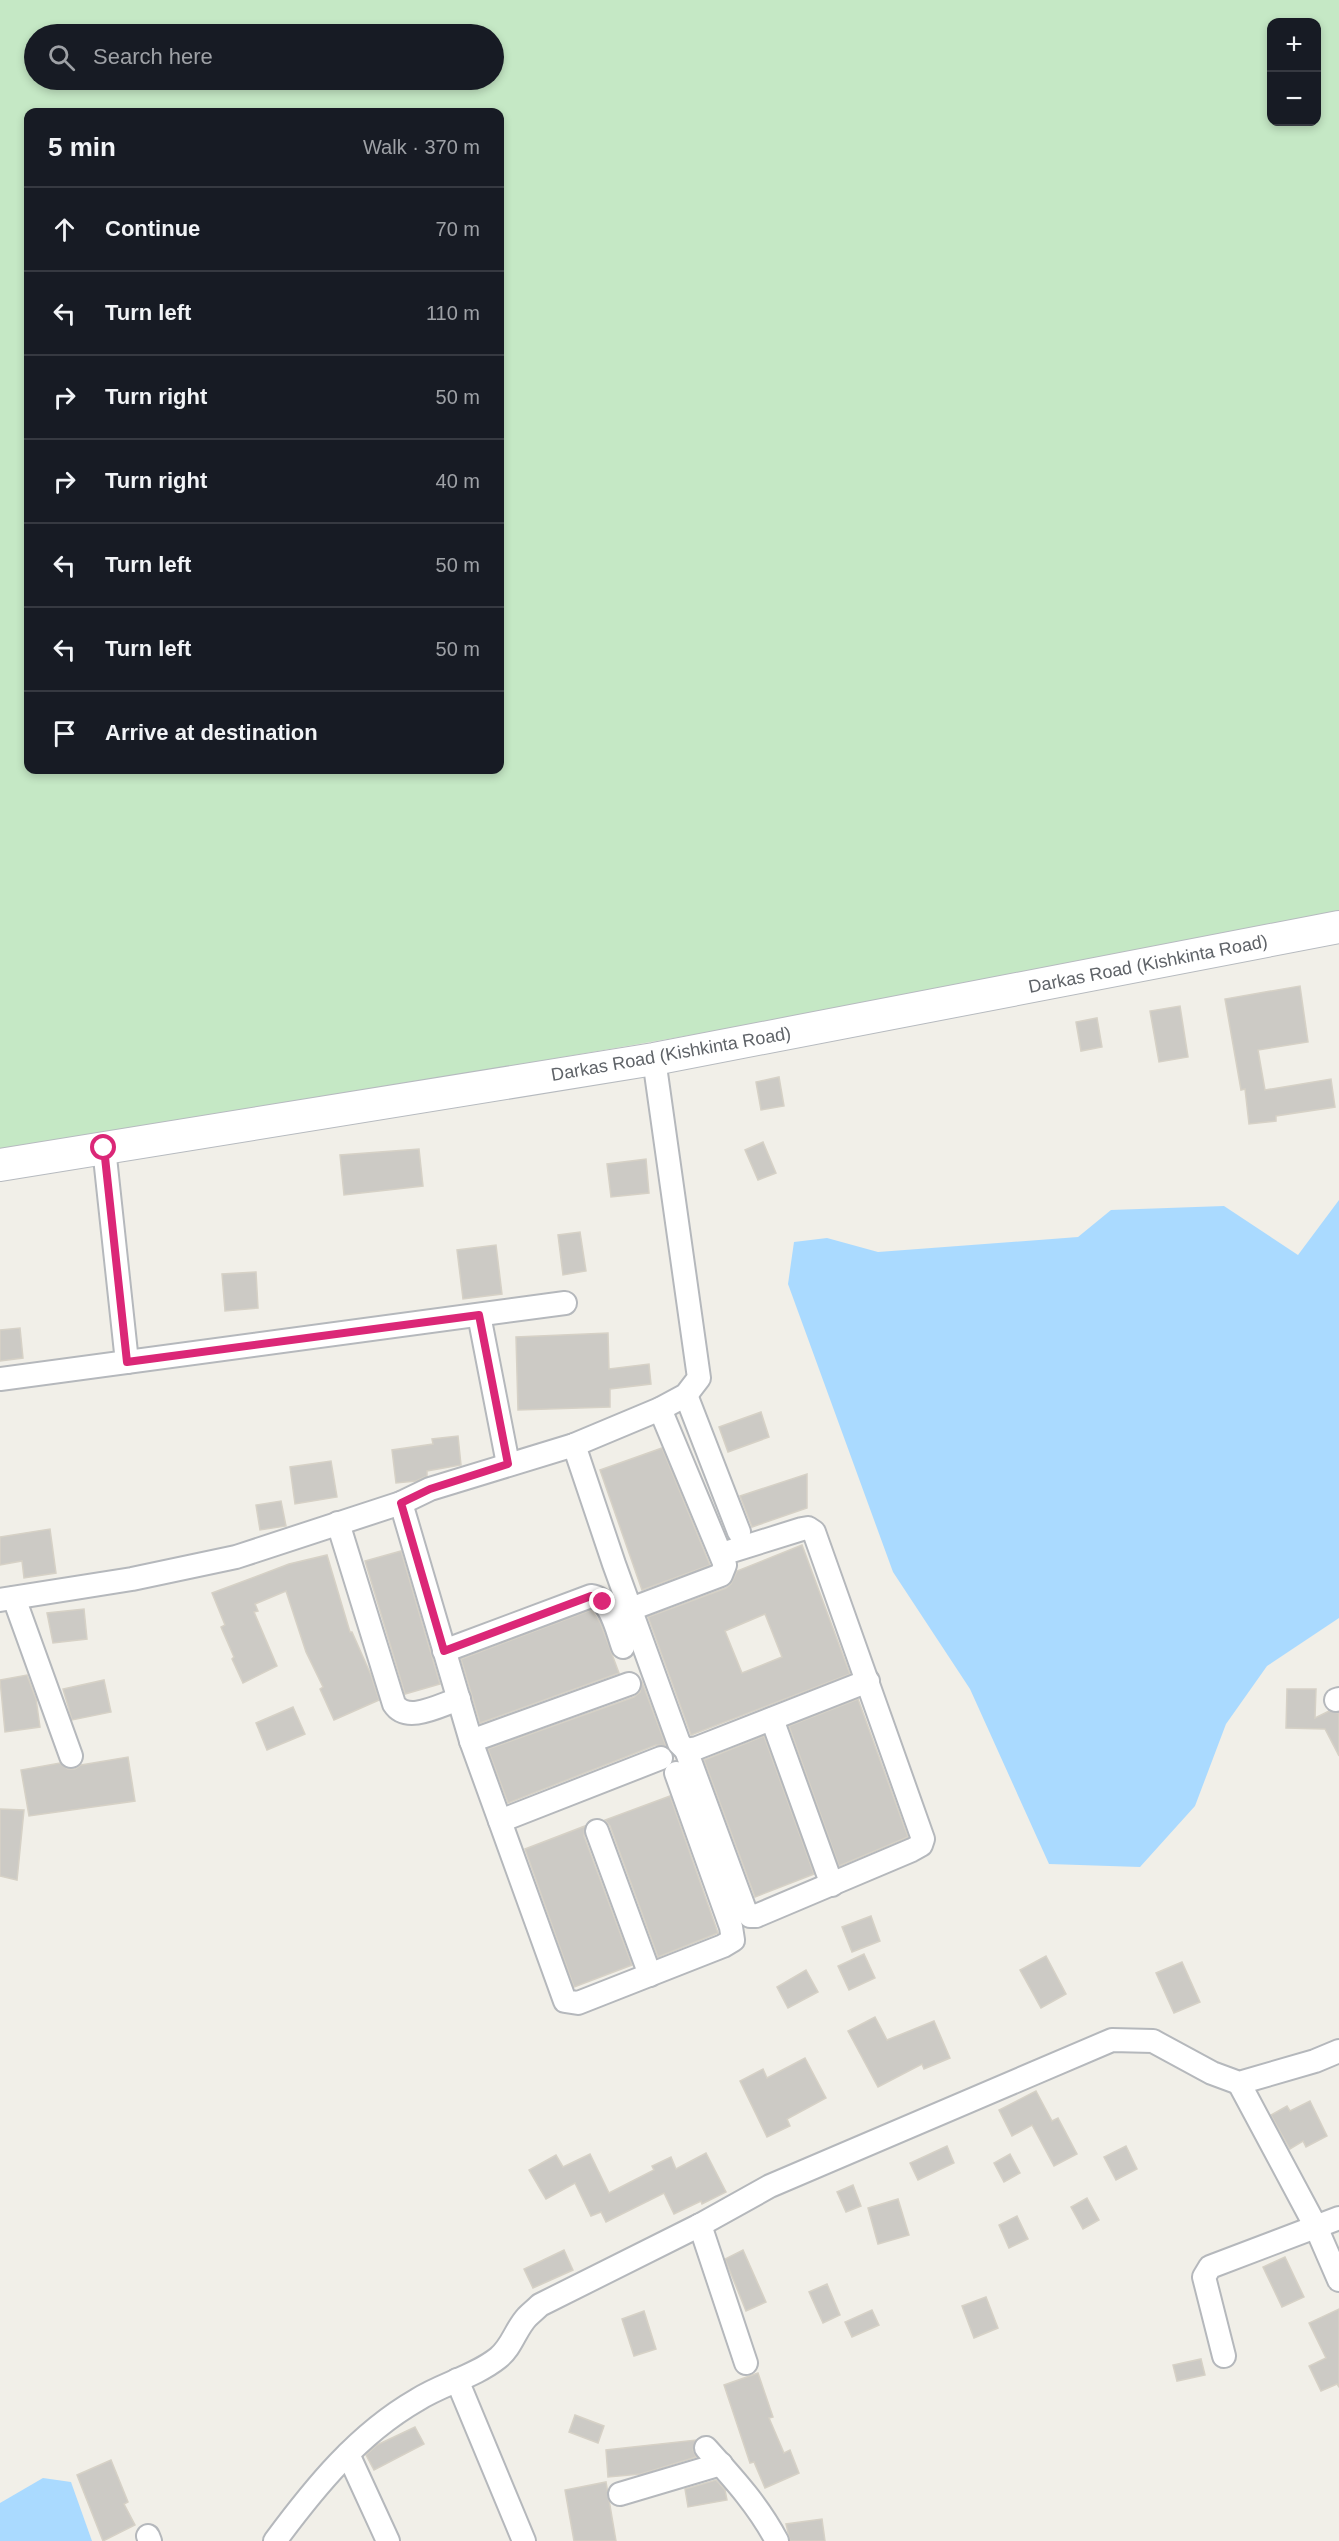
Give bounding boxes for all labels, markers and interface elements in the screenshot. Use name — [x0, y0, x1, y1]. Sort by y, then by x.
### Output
map controls — [1267, 18, 1321, 126]
button: + — [1267, 18, 1321, 72]
search box — [24, 24, 504, 90]
icon: search — [45, 41, 78, 74]
text: Search here — [93, 44, 213, 69]
button: − — [1267, 72, 1321, 126]
text: 5 min — [48, 132, 116, 162]
text: Walk · 370 m — [363, 136, 480, 158]
icon: ahead — [48, 213, 81, 246]
text: Continue — [105, 216, 200, 241]
text: 70 m — [436, 218, 480, 240]
icon: left — [48, 297, 81, 330]
text: Turn left — [105, 300, 191, 325]
text: 110 m — [426, 302, 480, 324]
icon: right — [48, 381, 81, 414]
text: Turn right — [105, 384, 207, 409]
text: 50 m — [436, 386, 480, 408]
icon: right — [48, 465, 81, 498]
text: Turn right — [105, 468, 207, 493]
text: 40 m — [436, 470, 480, 492]
icon: left — [48, 549, 81, 582]
text: Turn left — [105, 552, 191, 577]
text: 50 m — [436, 554, 480, 576]
icon: left — [48, 633, 81, 666]
text: Turn left — [105, 636, 191, 661]
text: 50 m — [436, 638, 480, 660]
icon: arrive — [48, 717, 81, 750]
text: Arrive at destination — [105, 720, 318, 745]
street label: Darkas Road (Kishkinta Road) — [1027, 931, 1269, 997]
street label: Darkas Road (Kishkinta Road) — [550, 1023, 792, 1085]
route start — [90, 1134, 116, 1160]
route end — [589, 1588, 615, 1614]

